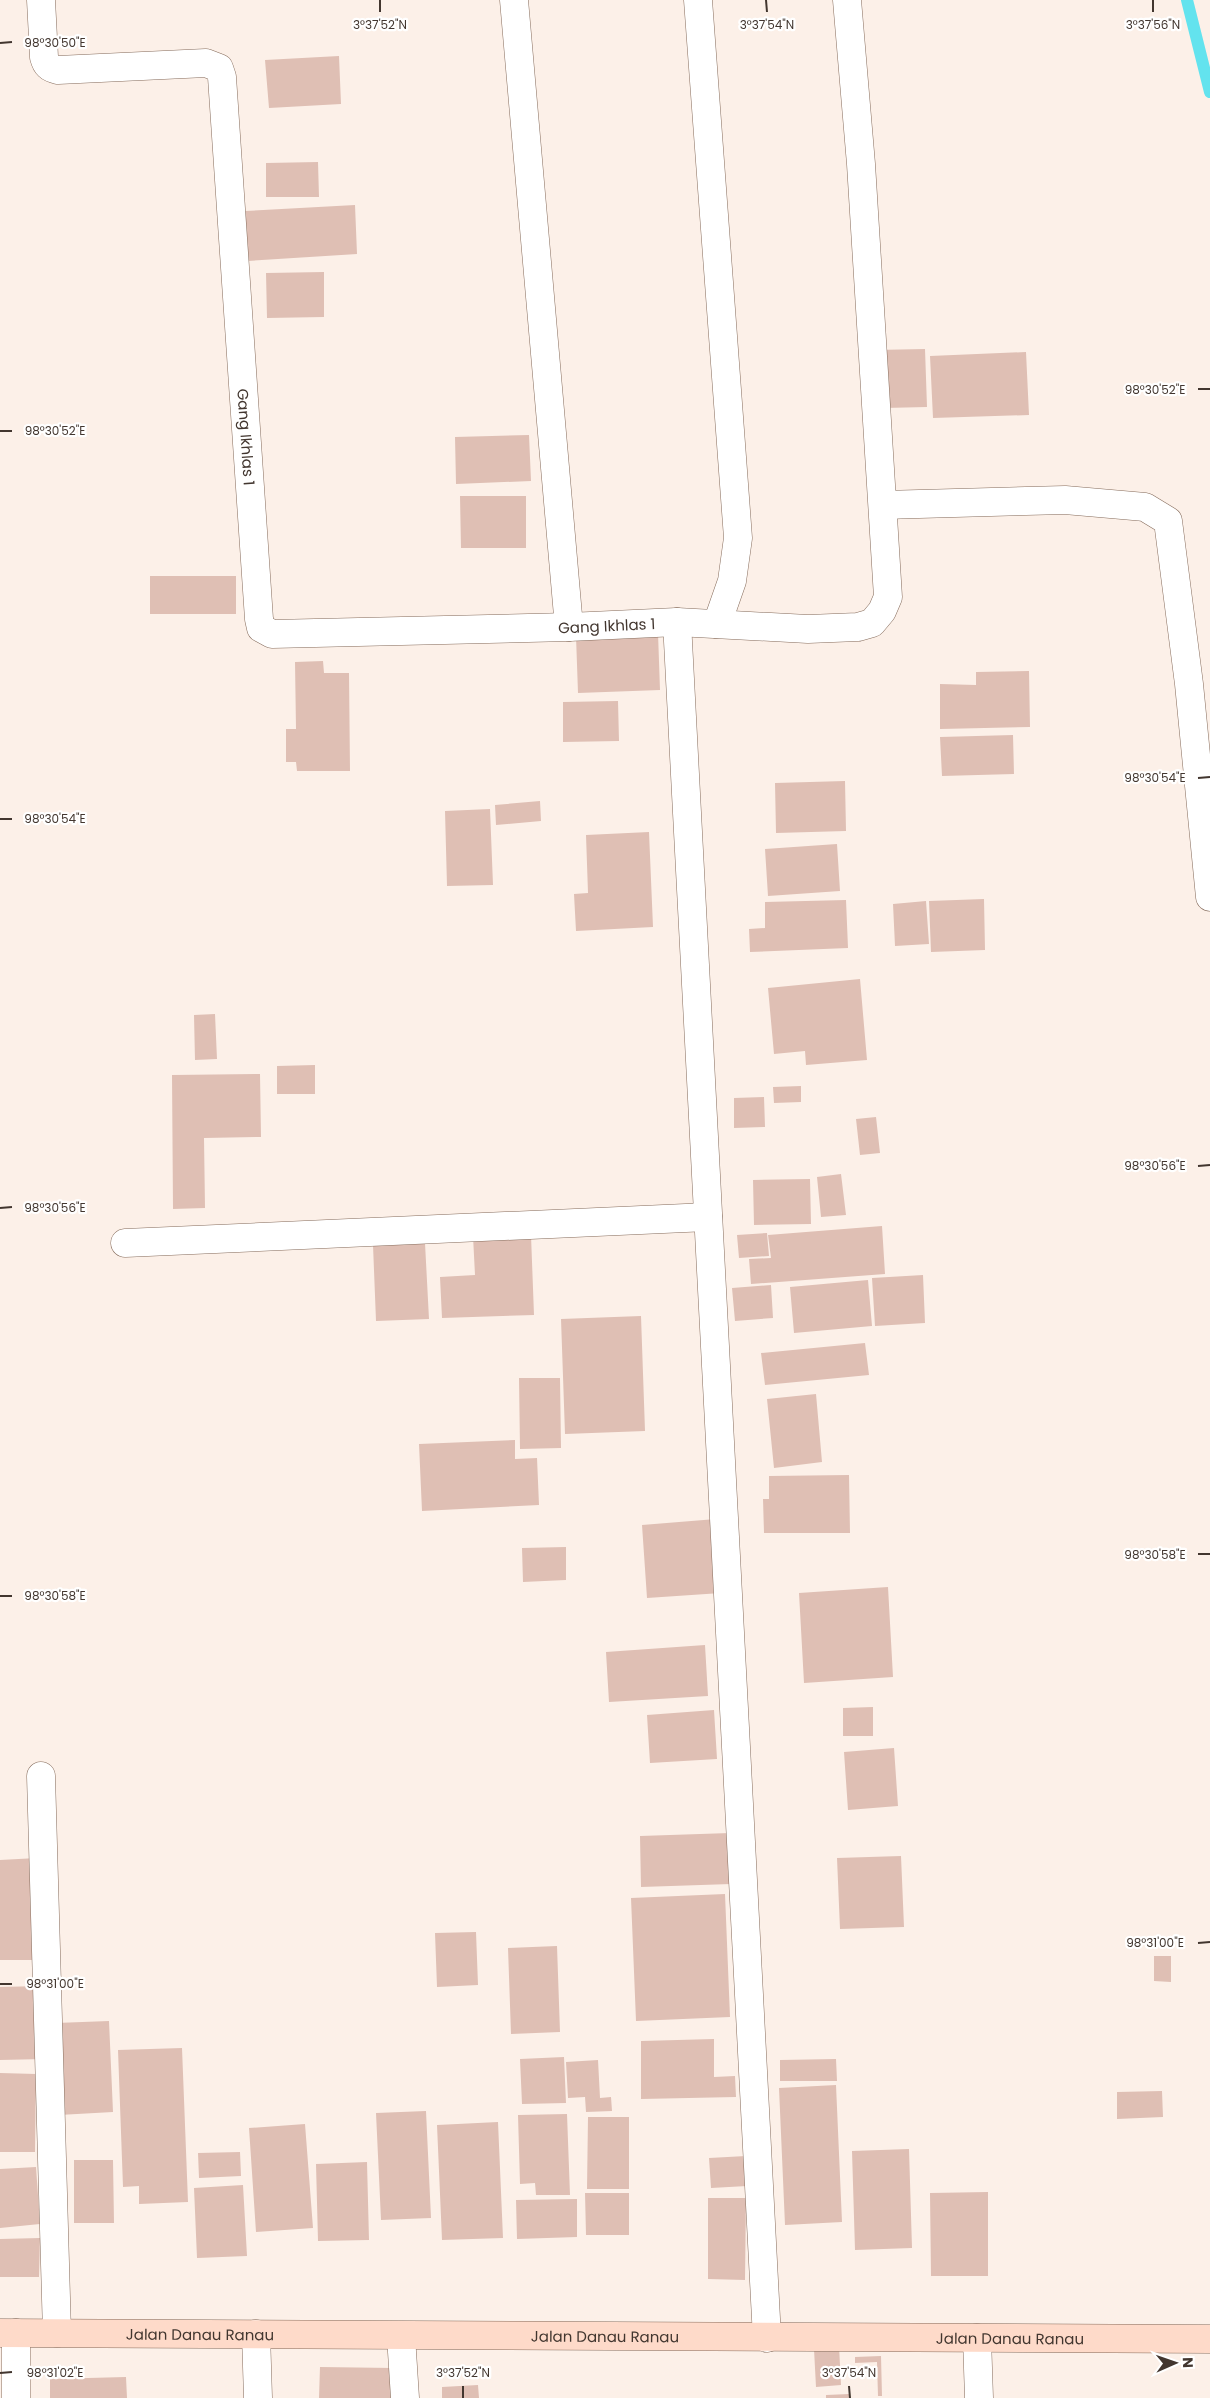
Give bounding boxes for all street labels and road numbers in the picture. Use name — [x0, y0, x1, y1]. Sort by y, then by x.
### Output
street label: Gang Ikhlas 1 — [233, 388, 260, 486]
street label: Gang Ikhlas 1 — [558, 613, 656, 638]
street label: Jalan Danau Ranau — [126, 2323, 274, 2345]
street label: Jalan Danau Ranau — [531, 2325, 679, 2347]
street label: Jalan Danau Ranau — [936, 2327, 1084, 2349]

